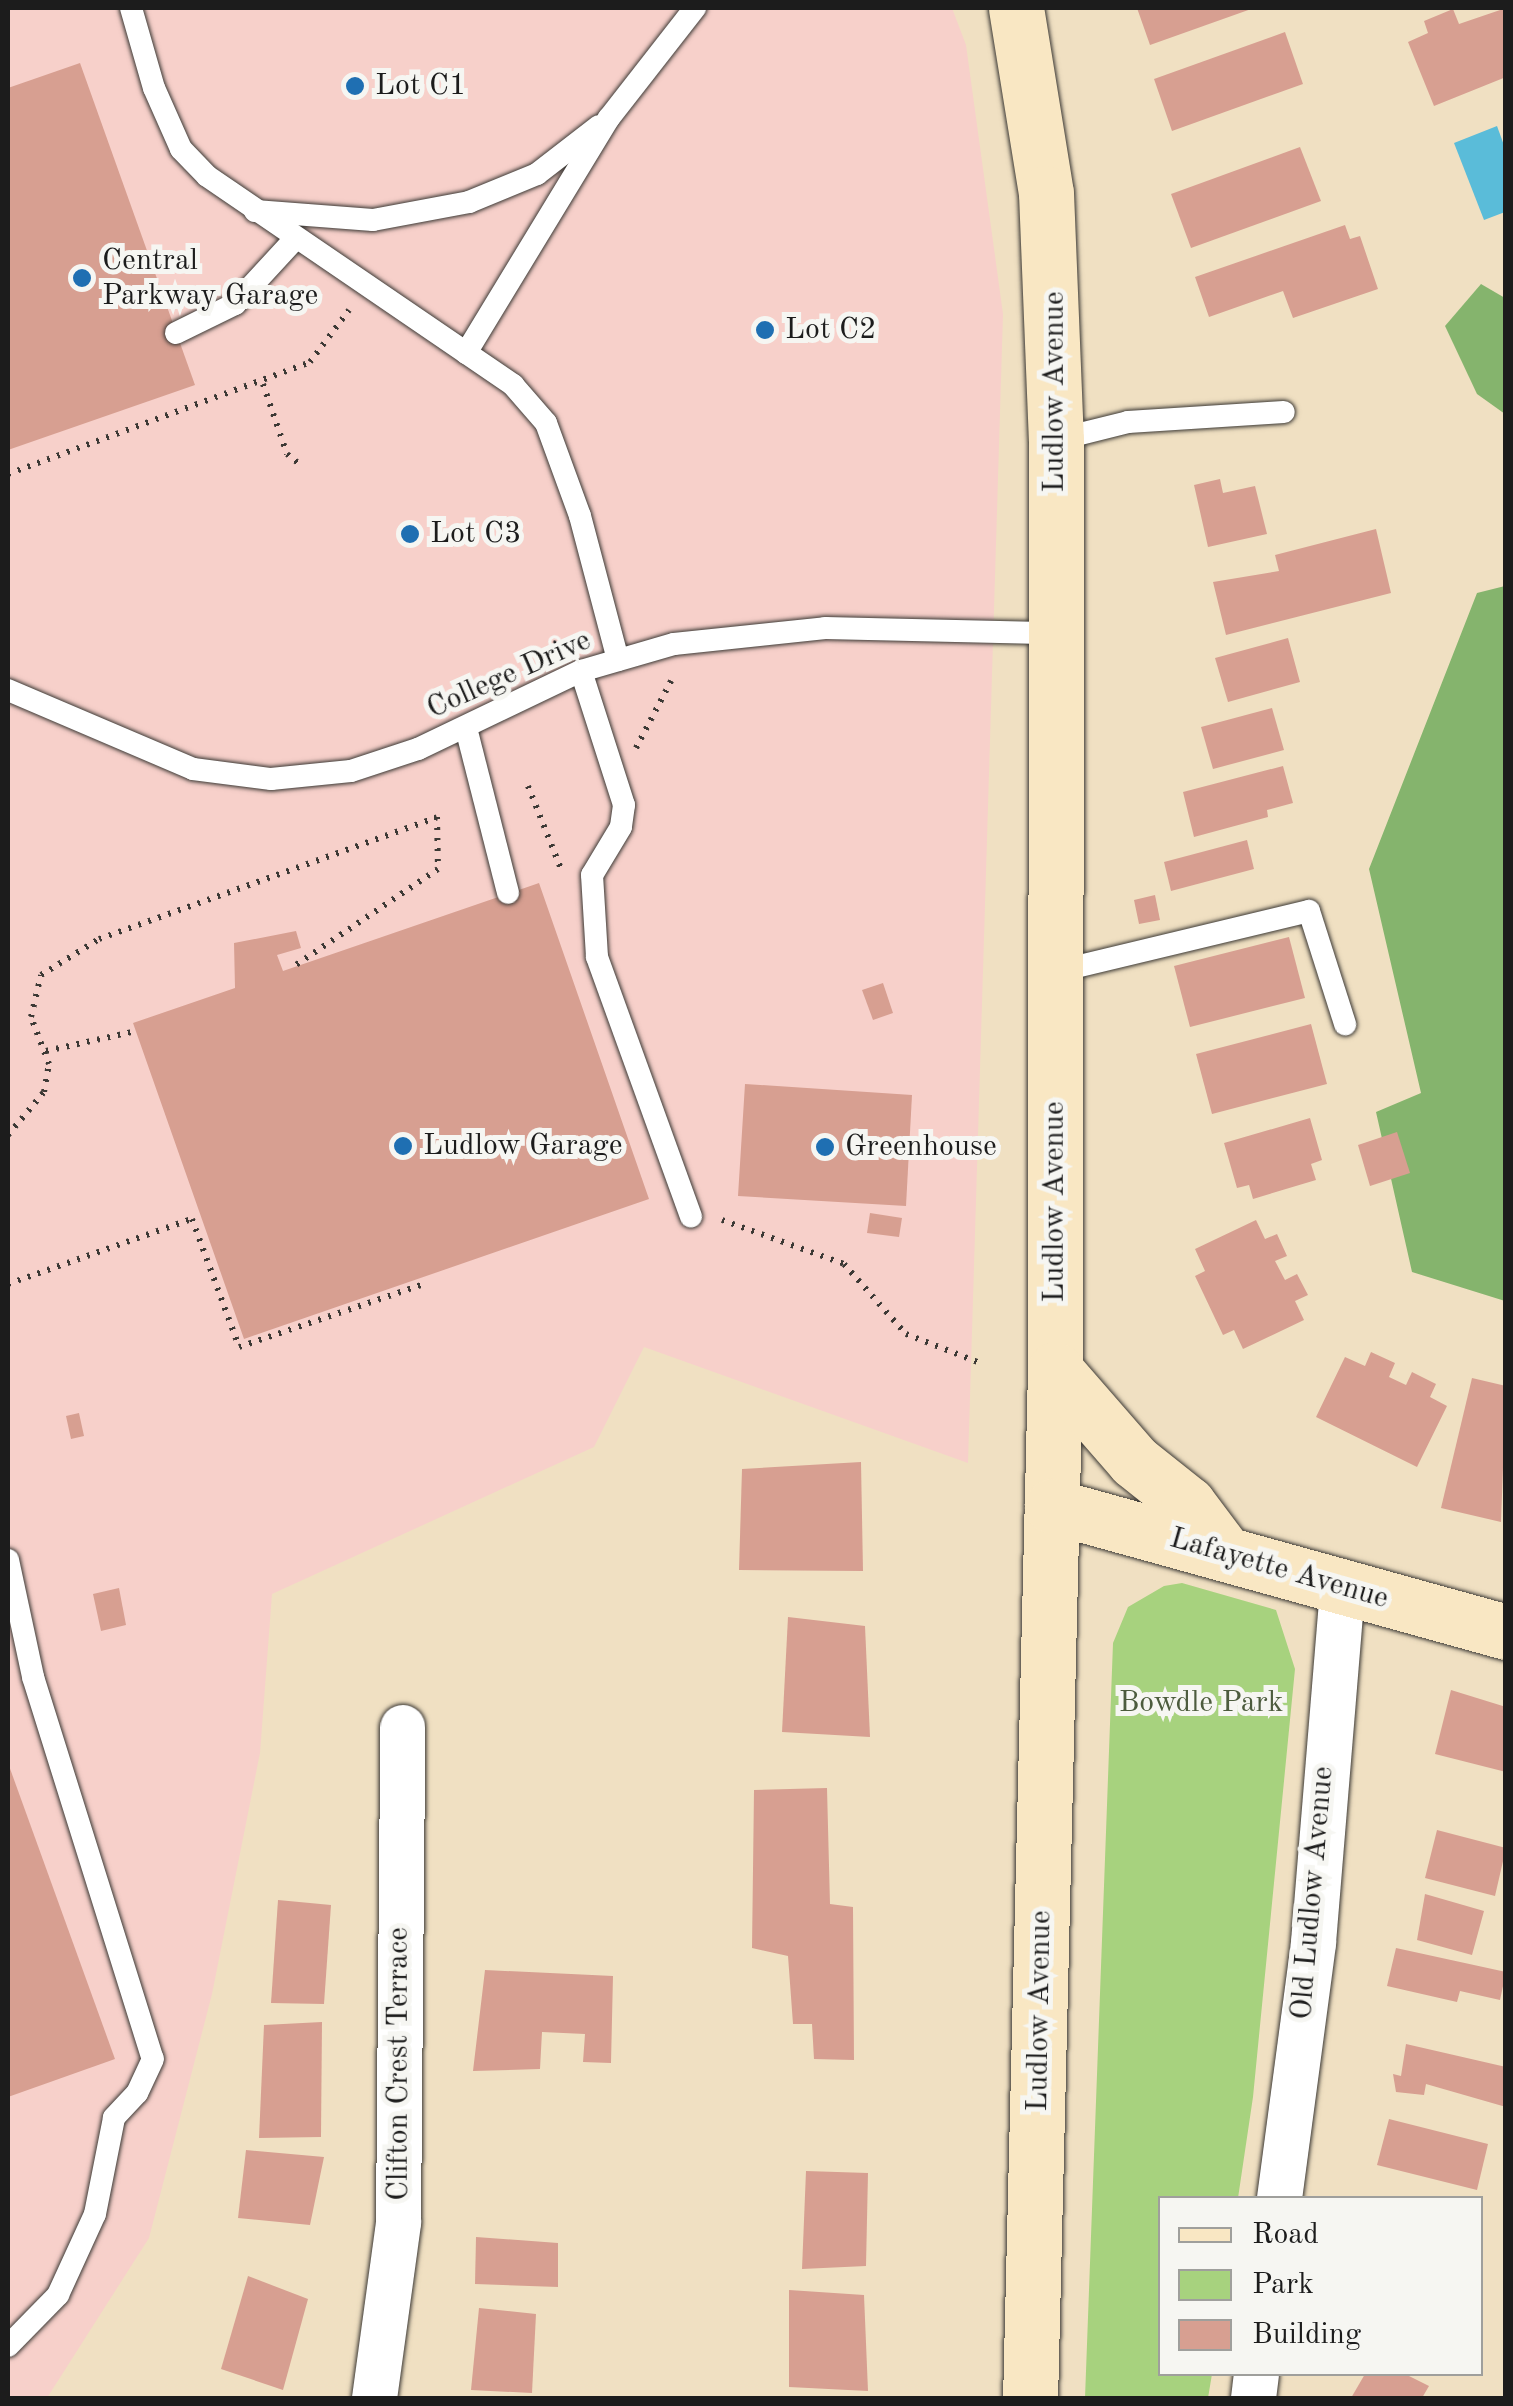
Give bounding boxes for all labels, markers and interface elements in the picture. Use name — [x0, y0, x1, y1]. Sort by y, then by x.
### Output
place label: Lot C1 — [375, 68, 466, 104]
marker: Lot C1 — [344, 75, 366, 97]
place label: Central Parkway Garage — [102, 243, 318, 314]
marker: Central Parkway Garage — [71, 267, 93, 289]
street label: Ludlow Avenue — [1037, 291, 1073, 493]
place label: Lot C2 — [785, 312, 876, 348]
marker: Lot C2 — [754, 319, 776, 341]
place label: Lot C3 — [430, 516, 521, 552]
marker: Lot C3 — [399, 523, 421, 545]
street label: College Drive — [422, 623, 596, 727]
street label: Ludlow Avenue — [1037, 1101, 1073, 1303]
place label: Ludlow Garage — [423, 1128, 622, 1164]
place label: Greenhouse — [845, 1129, 997, 1165]
marker: Ludlow Garage — [392, 1135, 414, 1157]
marker: Greenhouse — [814, 1136, 836, 1158]
street label: Lafayette Avenue — [1165, 1521, 1393, 1617]
park label: Bowdle Park — [1119, 1685, 1283, 1721]
street label: Old Ludlow Avenue — [1284, 1765, 1342, 2021]
street label: Ludlow Avenue — [1020, 1910, 1060, 2112]
street label: Clifton Crest Terrace — [381, 1927, 417, 2201]
legend — [1158, 2196, 1483, 2376]
text: Road — [1252, 2220, 1319, 2250]
text: Park — [1252, 2270, 1314, 2300]
text: Building — [1252, 2320, 1361, 2350]

